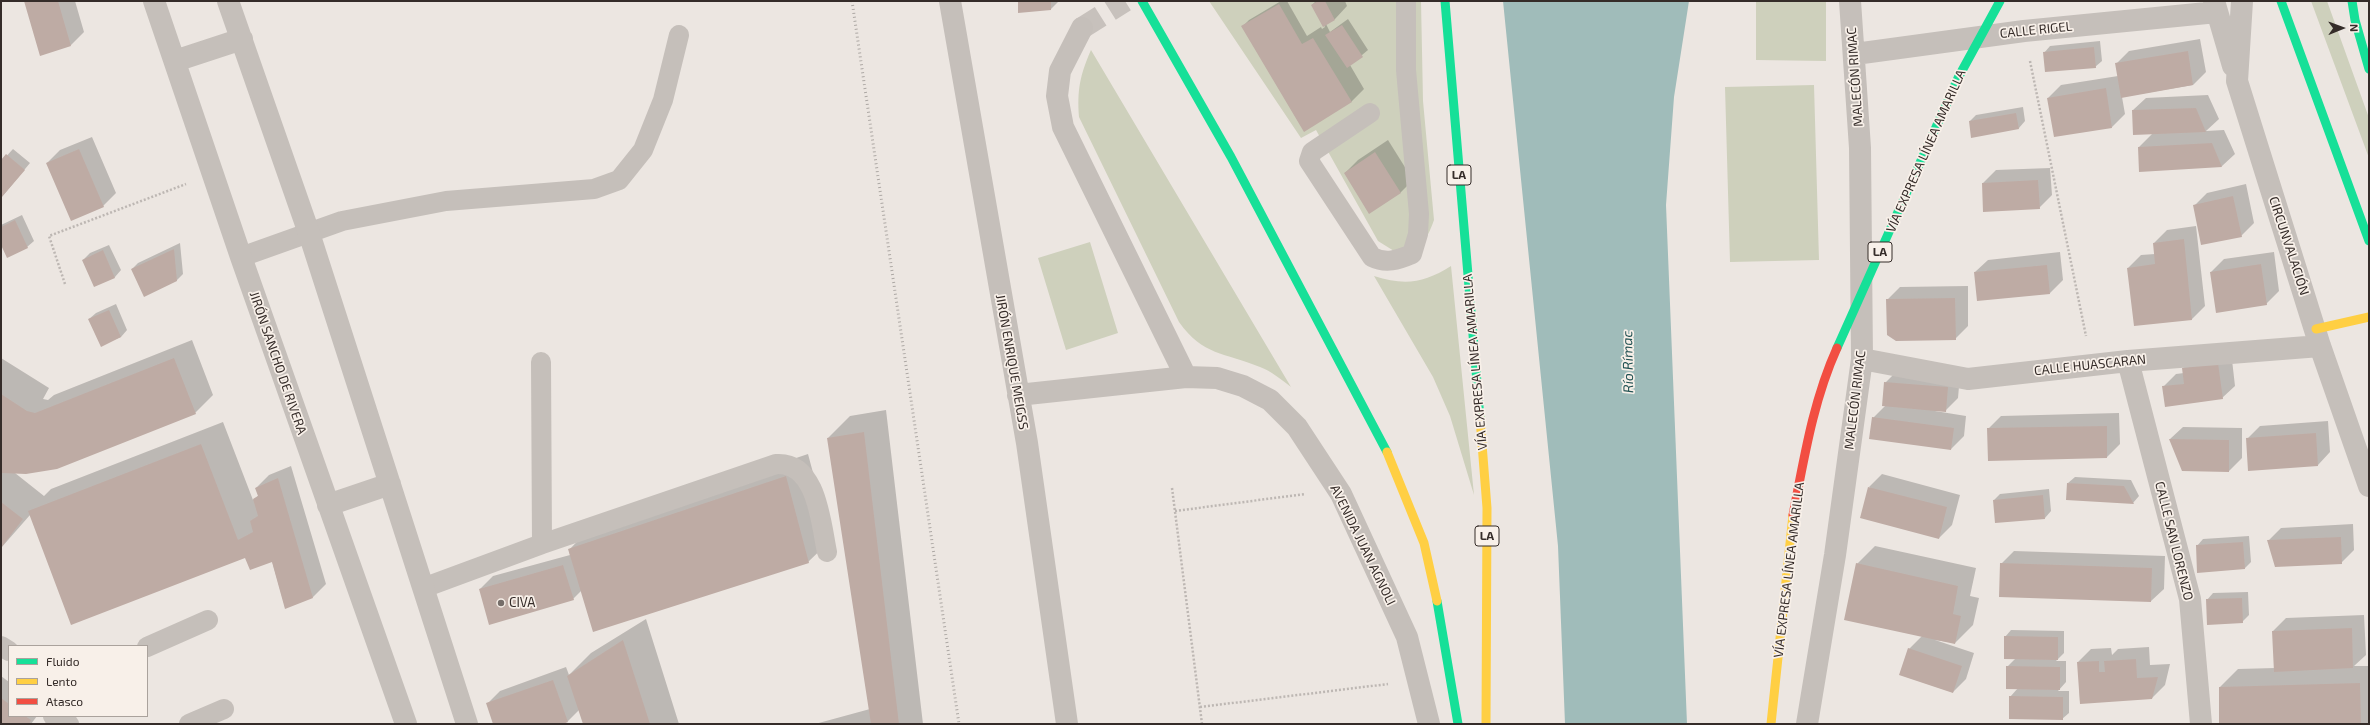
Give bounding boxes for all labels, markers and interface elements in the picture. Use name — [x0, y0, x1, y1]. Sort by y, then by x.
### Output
north arrow — [2322, 8, 2362, 48]
street label: CALLE RIGEL — [1999, 18, 2073, 42]
text: N — [2348, 24, 2361, 32]
street label: MALECÓN RIMAC — [1844, 27, 1866, 127]
street label: VÍA EXPRESA LÍNEA AMARILLA — [1883, 67, 1969, 235]
road number: LA — [1447, 165, 1471, 185]
street label: CIRCUNVALACIÓN — [2266, 195, 2312, 297]
road number: LA — [1868, 242, 1892, 262]
street label: VÍA EXPRESA LÍNEA AMARILLA — [1460, 273, 1490, 451]
street label: JIRÓN SANCHO DE RIVERA — [246, 289, 310, 437]
street label: JIRÓN ENRIQUE MEIGSS — [992, 293, 1032, 431]
water label: Río Rímac — [1619, 331, 1637, 393]
street label: MALECÓN RIMAC — [1841, 350, 1869, 450]
street label: CALLE HUASCARAN — [2033, 351, 2147, 379]
street label: CALLE SAN LORENZO — [2152, 480, 2196, 602]
street label: VÍA EXPRESA LÍNEA AMARILLA — [1770, 481, 1808, 659]
street label: AVENIDA JUAN AGNOLI — [1327, 482, 1399, 608]
road number: LA — [1475, 526, 1499, 546]
place label: CIVA — [509, 595, 535, 611]
marker: CIVA — [496, 598, 506, 608]
legend — [8, 645, 148, 717]
text: Fluido — [46, 654, 80, 668]
text: Lento — [46, 674, 77, 688]
text: Atasco — [46, 694, 83, 708]

